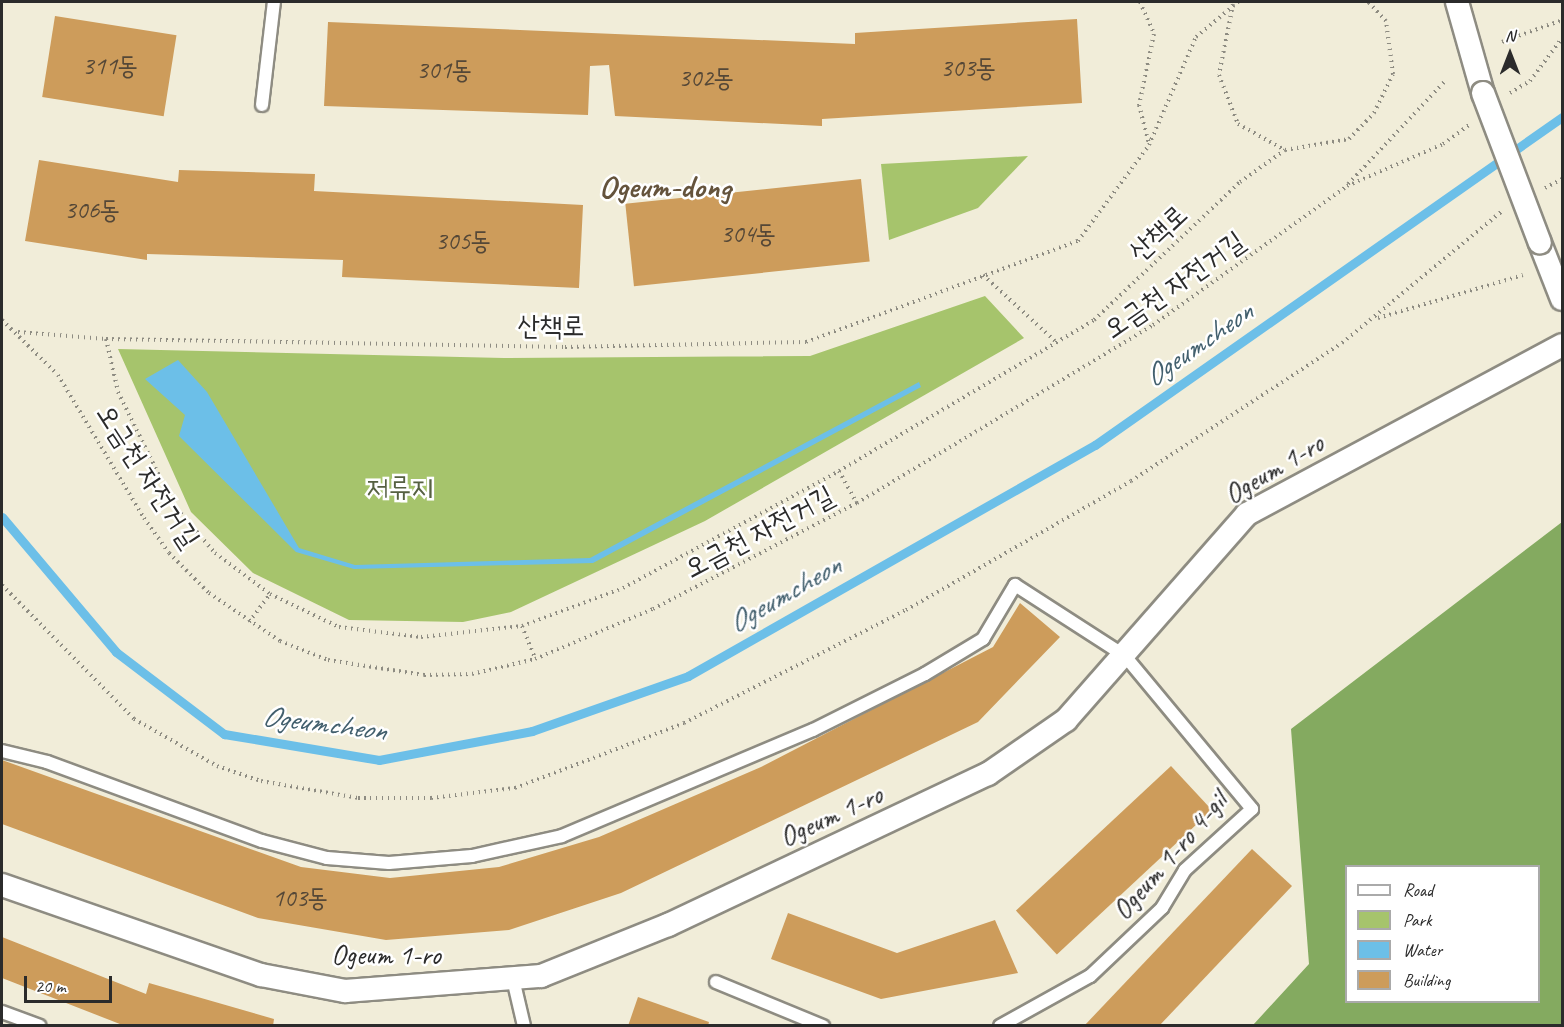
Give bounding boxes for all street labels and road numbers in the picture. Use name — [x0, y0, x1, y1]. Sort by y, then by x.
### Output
street label: 산책로 — [1122, 198, 1194, 268]
street label: 오금천 자전거길 — [1097, 224, 1251, 346]
street label: 산책로 — [517, 309, 585, 343]
street label: 오금천 자전거길 — [89, 398, 207, 554]
street label: Ogeum 1-ro — [1218, 426, 1330, 512]
street label: 오금천 자전거길 — [678, 479, 840, 585]
street label: Ogeum 1-ro — [774, 778, 888, 854]
street label: Ogeum 1-ro 4-gil — [1105, 785, 1235, 927]
street label: Ogeum 1-ro — [331, 938, 441, 972]

